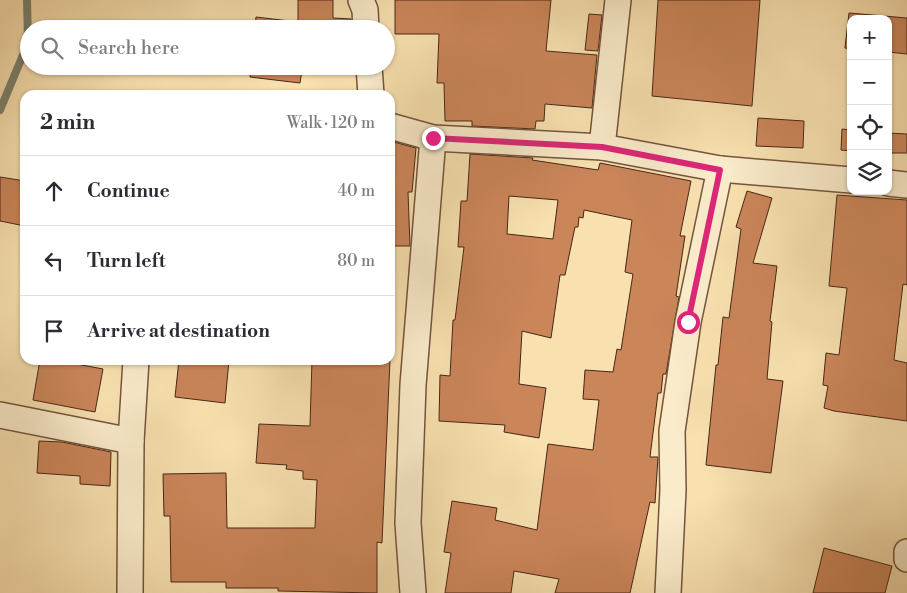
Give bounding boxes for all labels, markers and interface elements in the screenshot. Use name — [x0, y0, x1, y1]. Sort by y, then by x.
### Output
map controls — [847, 15, 892, 195]
button: + — [847, 15, 892, 60]
search box — [20, 20, 395, 75]
icon: search — [38, 34, 66, 62]
text: Search here — [78, 36, 179, 60]
button: − — [847, 60, 892, 105]
button: locate — [847, 105, 892, 150]
text: 2 min — [40, 110, 95, 136]
text: Walk · 120 m — [287, 113, 375, 133]
route end — [422, 127, 445, 150]
button: layers — [847, 150, 892, 195]
icon: ahead — [40, 177, 68, 205]
text: Continue — [87, 179, 170, 203]
text: 40 m — [338, 181, 375, 201]
icon: left — [40, 247, 68, 275]
text: Turn left — [87, 249, 166, 273]
text: 80 m — [337, 251, 375, 271]
route start — [677, 311, 700, 334]
icon: arrive — [40, 317, 68, 345]
text: Arrive at destination — [87, 319, 270, 343]

